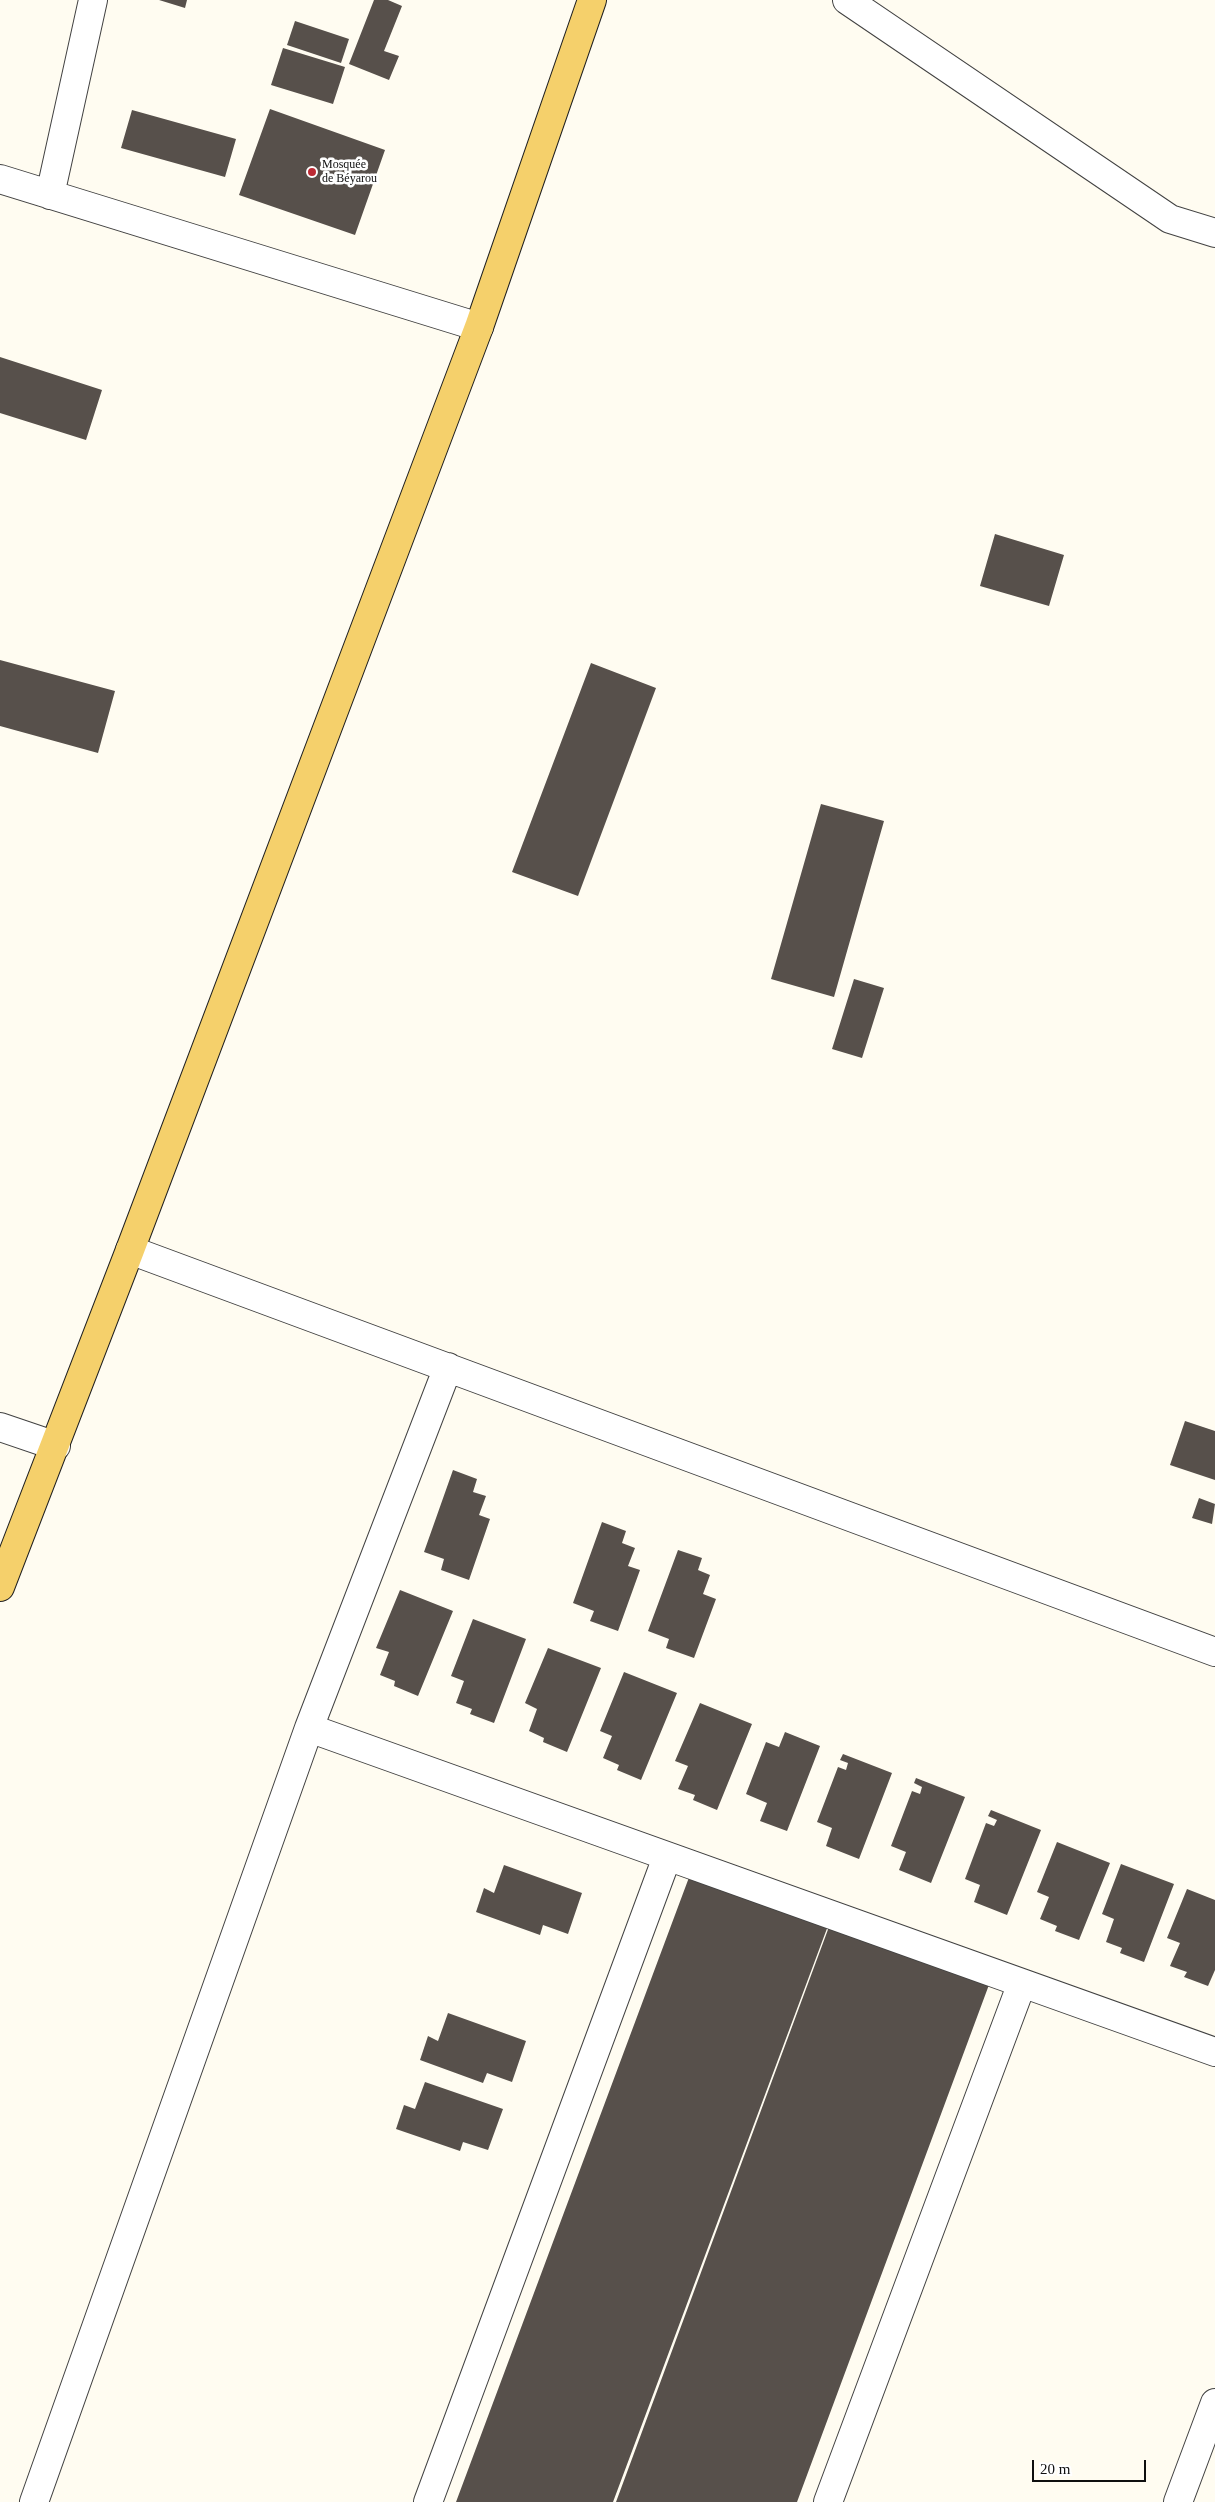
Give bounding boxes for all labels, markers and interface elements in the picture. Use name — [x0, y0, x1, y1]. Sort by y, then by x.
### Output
place label: Mosquée de Béyarou — [322, 158, 377, 186]
marker: Mosquée de Béyarou — [306, 166, 318, 178]
scale bar — [1035, 2450, 1149, 2482]
text: 20 m — [1040, 2461, 1070, 2477]

